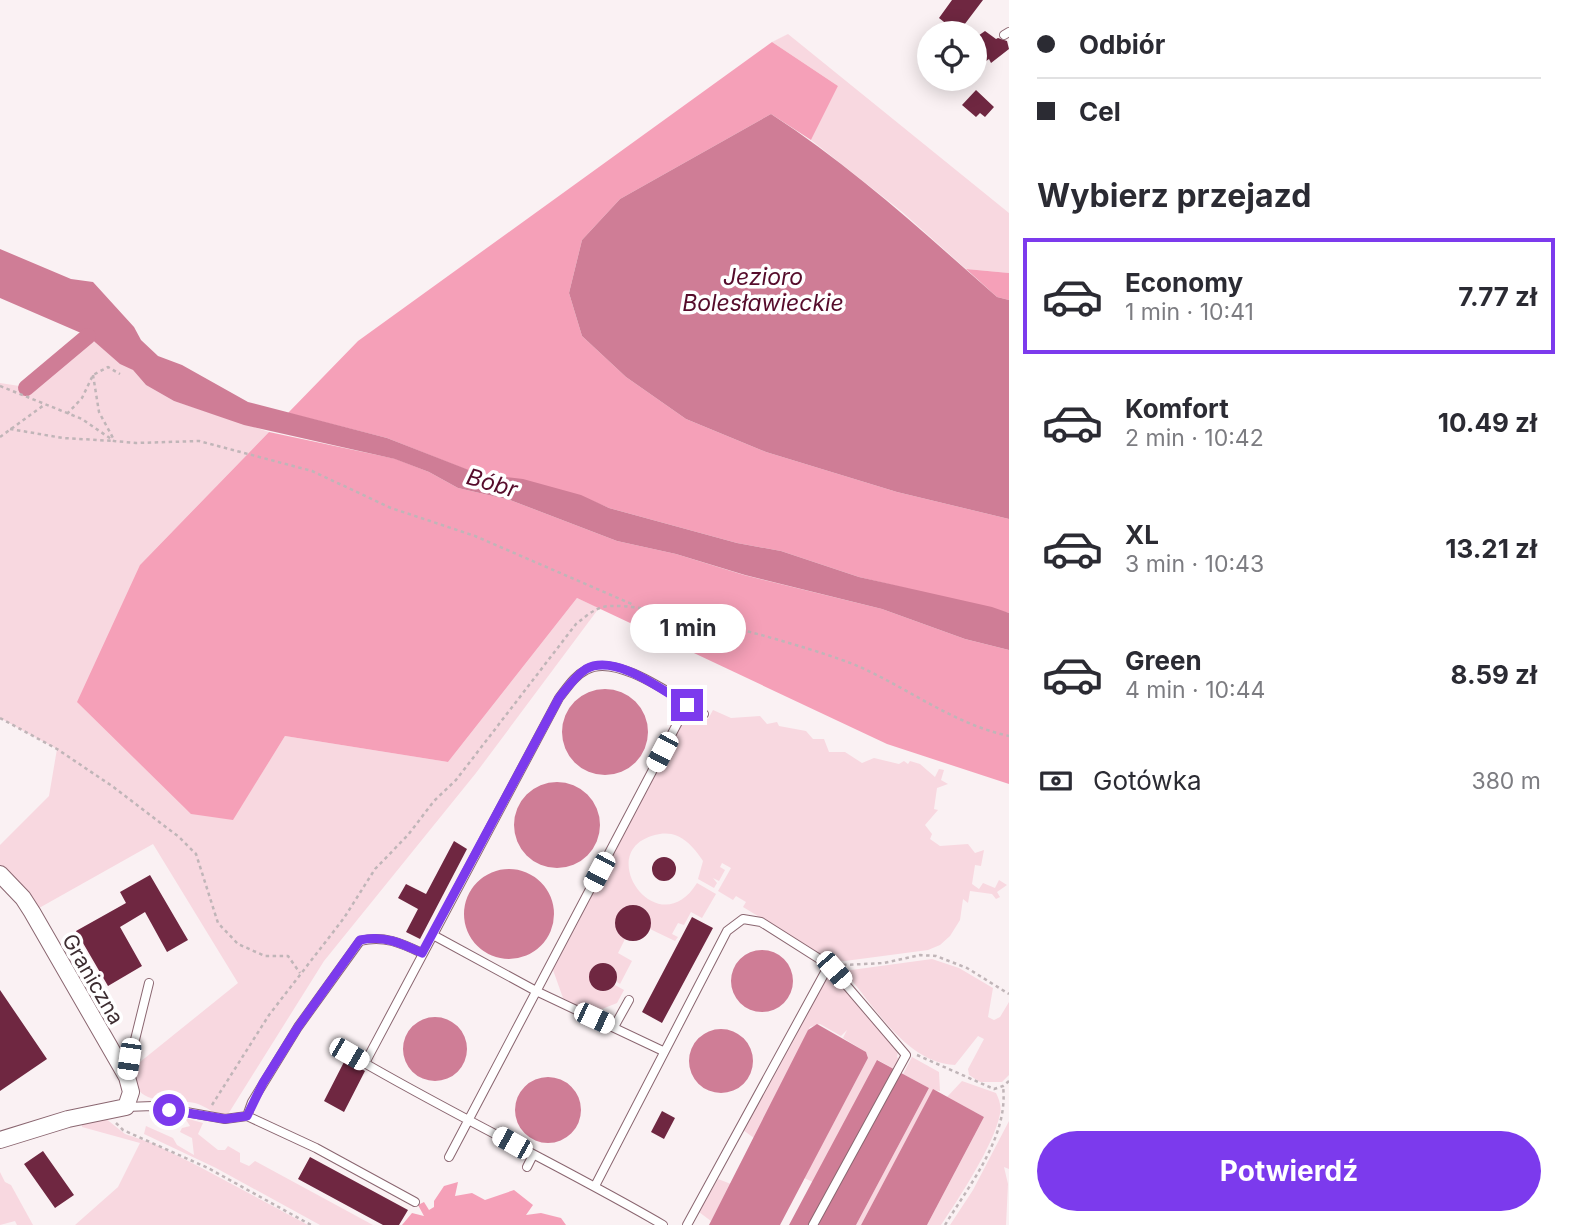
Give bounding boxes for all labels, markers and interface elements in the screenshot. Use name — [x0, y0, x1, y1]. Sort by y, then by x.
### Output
map controls — [917, 21, 987, 91]
button: locate — [917, 21, 987, 91]
text: Odbiór — [1079, 29, 1165, 60]
text: Cel — [1079, 96, 1121, 127]
text: Wybierz przejazd — [1037, 176, 1311, 215]
water label: Jezioro Bolesławieckie — [682, 263, 844, 317]
icon: car — [1041, 265, 1104, 328]
text: Economy — [1125, 267, 1243, 298]
text: 7.77 zł — [1458, 281, 1537, 312]
text: 1 min · 10:41 — [1125, 298, 1254, 326]
icon: car — [1041, 391, 1104, 454]
text: Komfort — [1125, 393, 1229, 424]
text: 10.49 zł — [1438, 407, 1537, 438]
text: 2 min · 10:42 — [1125, 424, 1264, 452]
water label: Bóbr — [463, 462, 522, 504]
icon: car — [1041, 517, 1104, 580]
text: XL — [1125, 519, 1159, 550]
text: 13.21 zł — [1445, 533, 1537, 564]
text: 3 min · 10:43 — [1125, 550, 1264, 578]
callout: 1 min — [629, 604, 745, 652]
text: 1 min — [660, 614, 716, 642]
icon: car — [1041, 643, 1104, 706]
text: Green — [1125, 645, 1202, 676]
text: 8.59 zł — [1451, 659, 1537, 690]
text: 4 min · 10:44 — [1125, 676, 1265, 704]
route end — [671, 689, 703, 721]
car — [643, 729, 682, 775]
icon: cash — [1037, 762, 1075, 800]
text: Gotówka — [1093, 765, 1202, 796]
text: 380 m — [1471, 767, 1541, 795]
car — [580, 849, 619, 895]
street label: Graniczna — [57, 929, 129, 1029]
car — [813, 947, 856, 993]
car — [571, 1000, 618, 1036]
car — [326, 1034, 373, 1074]
car — [116, 1037, 143, 1081]
route start — [153, 1094, 185, 1126]
car — [489, 1124, 536, 1162]
button: Potwierdź — [1037, 1131, 1541, 1211]

